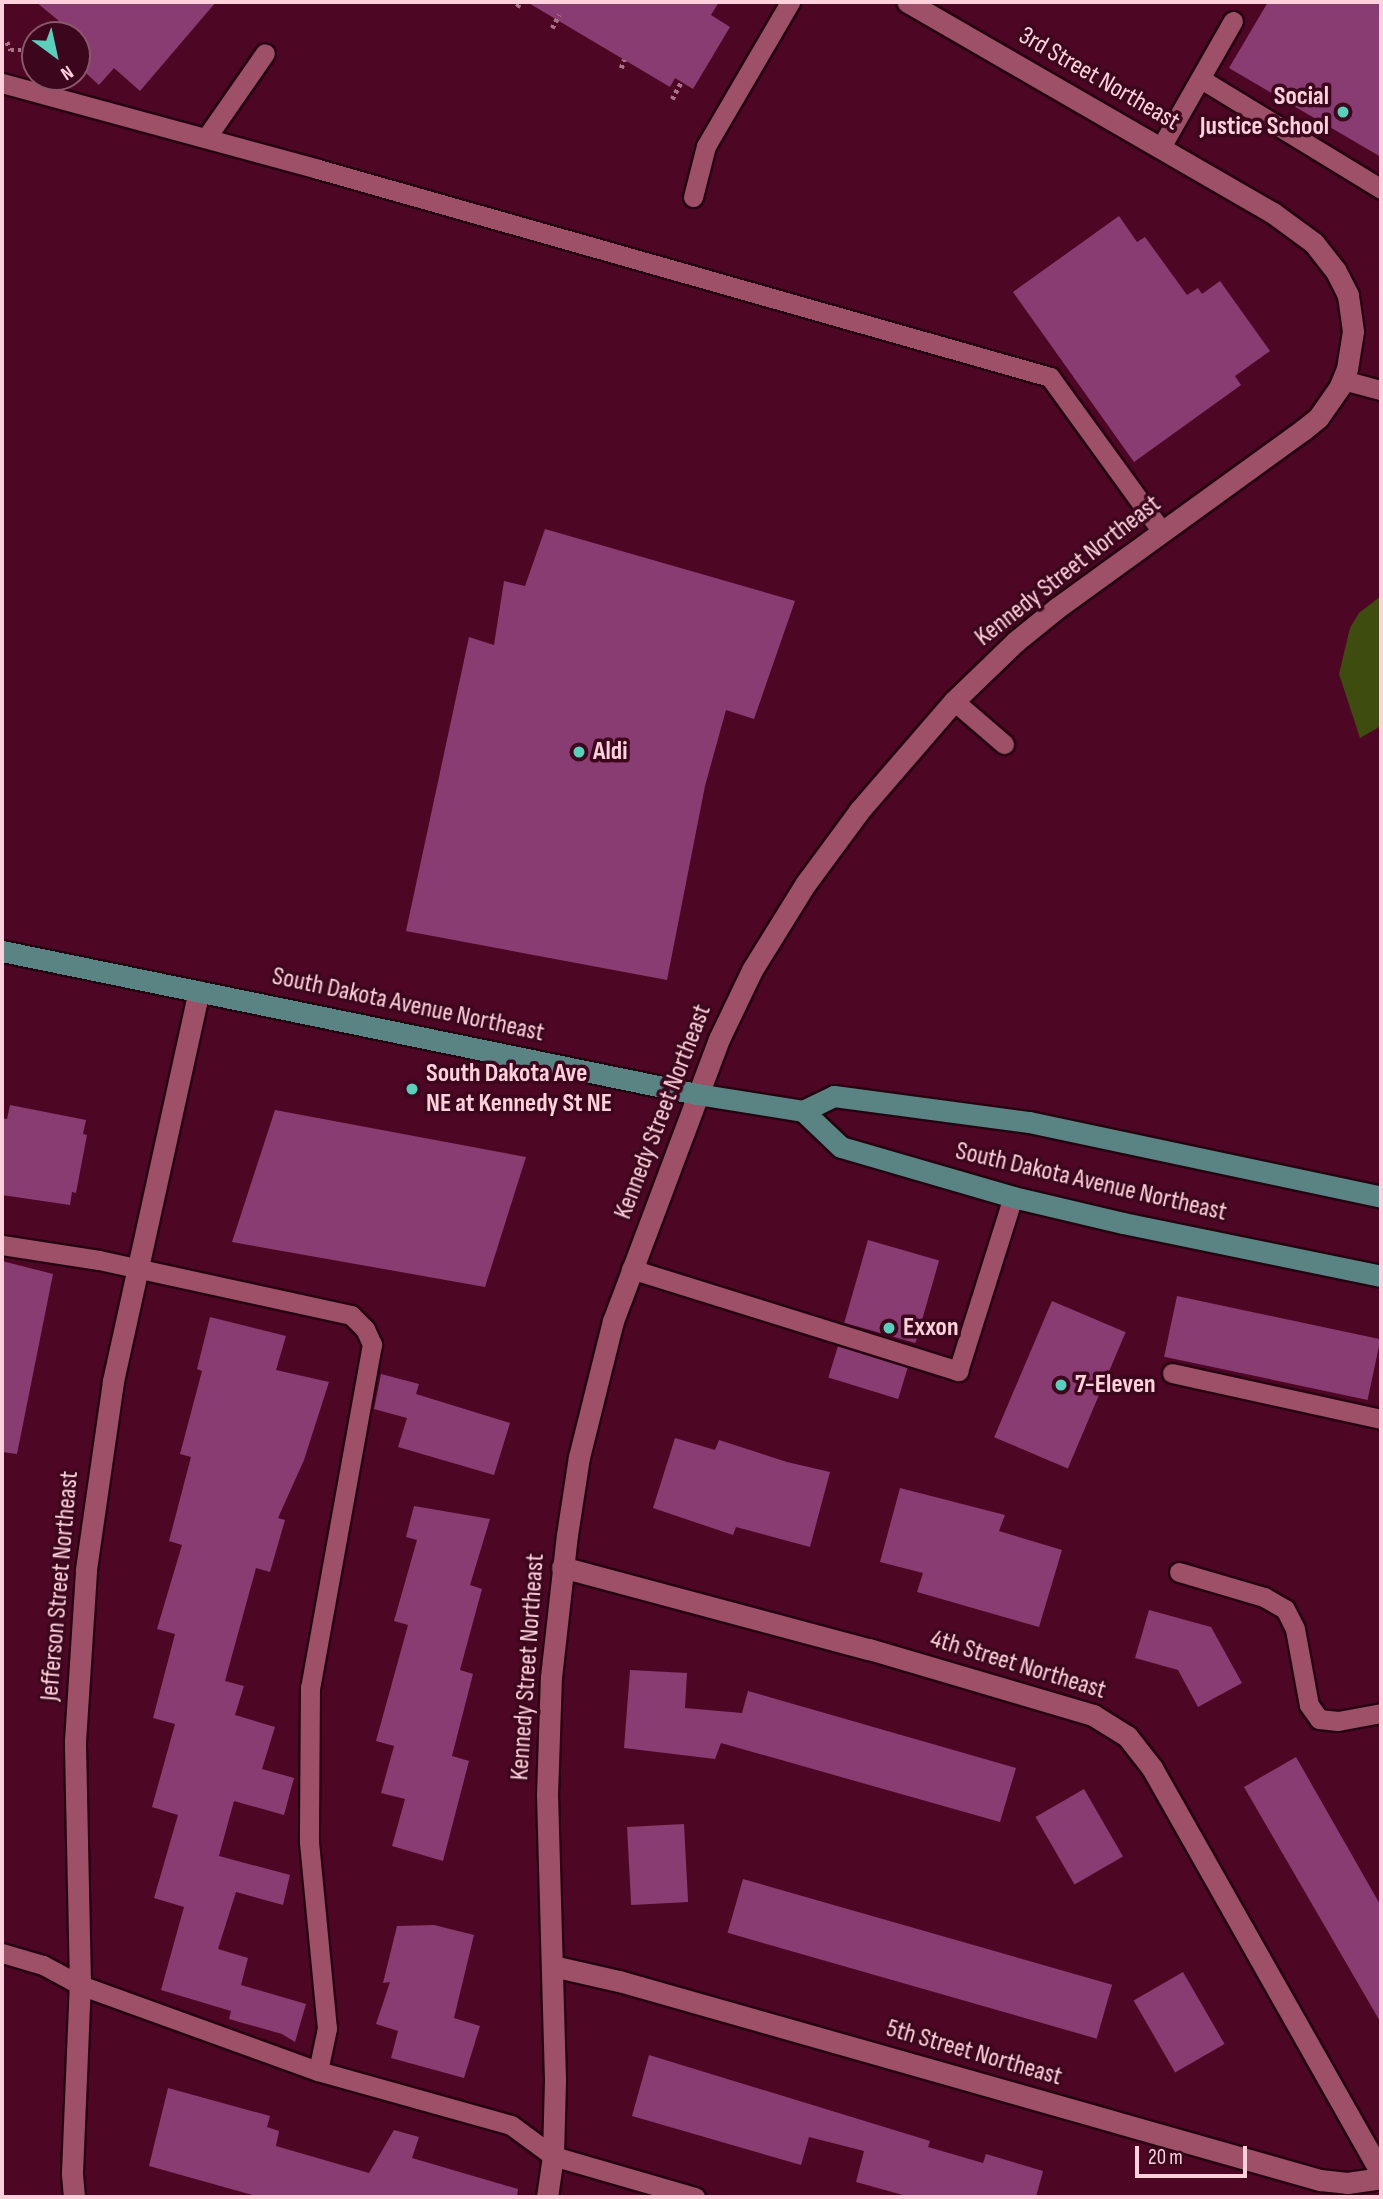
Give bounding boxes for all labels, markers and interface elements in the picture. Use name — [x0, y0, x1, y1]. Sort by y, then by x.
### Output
street label: 3rd Street Northeast — [1013, 20, 1185, 138]
north arrow — [21, 21, 91, 91]
text: N — [56, 60, 77, 85]
place label: Social Justice School — [1200, 81, 1329, 142]
marker: Social Justice School — [1335, 104, 1351, 120]
street label: Kennedy Street Northeast — [969, 489, 1167, 653]
place label: Aldi — [593, 736, 627, 768]
marker: Aldi — [571, 744, 587, 760]
street label: South Dakota Avenue Northeast — [269, 961, 547, 1049]
street label: Kennedy Street Northeast — [608, 1000, 718, 1224]
place label: South Dakota Ave NE at Kennedy St NE — [426, 1058, 612, 1120]
marker: South Dakota Ave NE at Kennedy St NE — [404, 1081, 420, 1097]
street label: South Dakota Avenue Northeast — [952, 1136, 1230, 1228]
place label: Exxon — [903, 1312, 959, 1344]
marker: Exxon — [881, 1320, 897, 1336]
place label: 7-Eleven — [1075, 1369, 1156, 1401]
marker: 7-Eleven — [1053, 1377, 1069, 1393]
street label: Jefferson Street Northeast — [34, 1470, 86, 1702]
street label: Kennedy Street Northeast — [505, 1553, 551, 1781]
street label: 4th Street Northeast — [927, 1624, 1109, 1706]
street label: 5th Street Northeast — [883, 2013, 1065, 2093]
scale bar — [1138, 2132, 1250, 2176]
text: 20 m — [1148, 2145, 1183, 2170]

